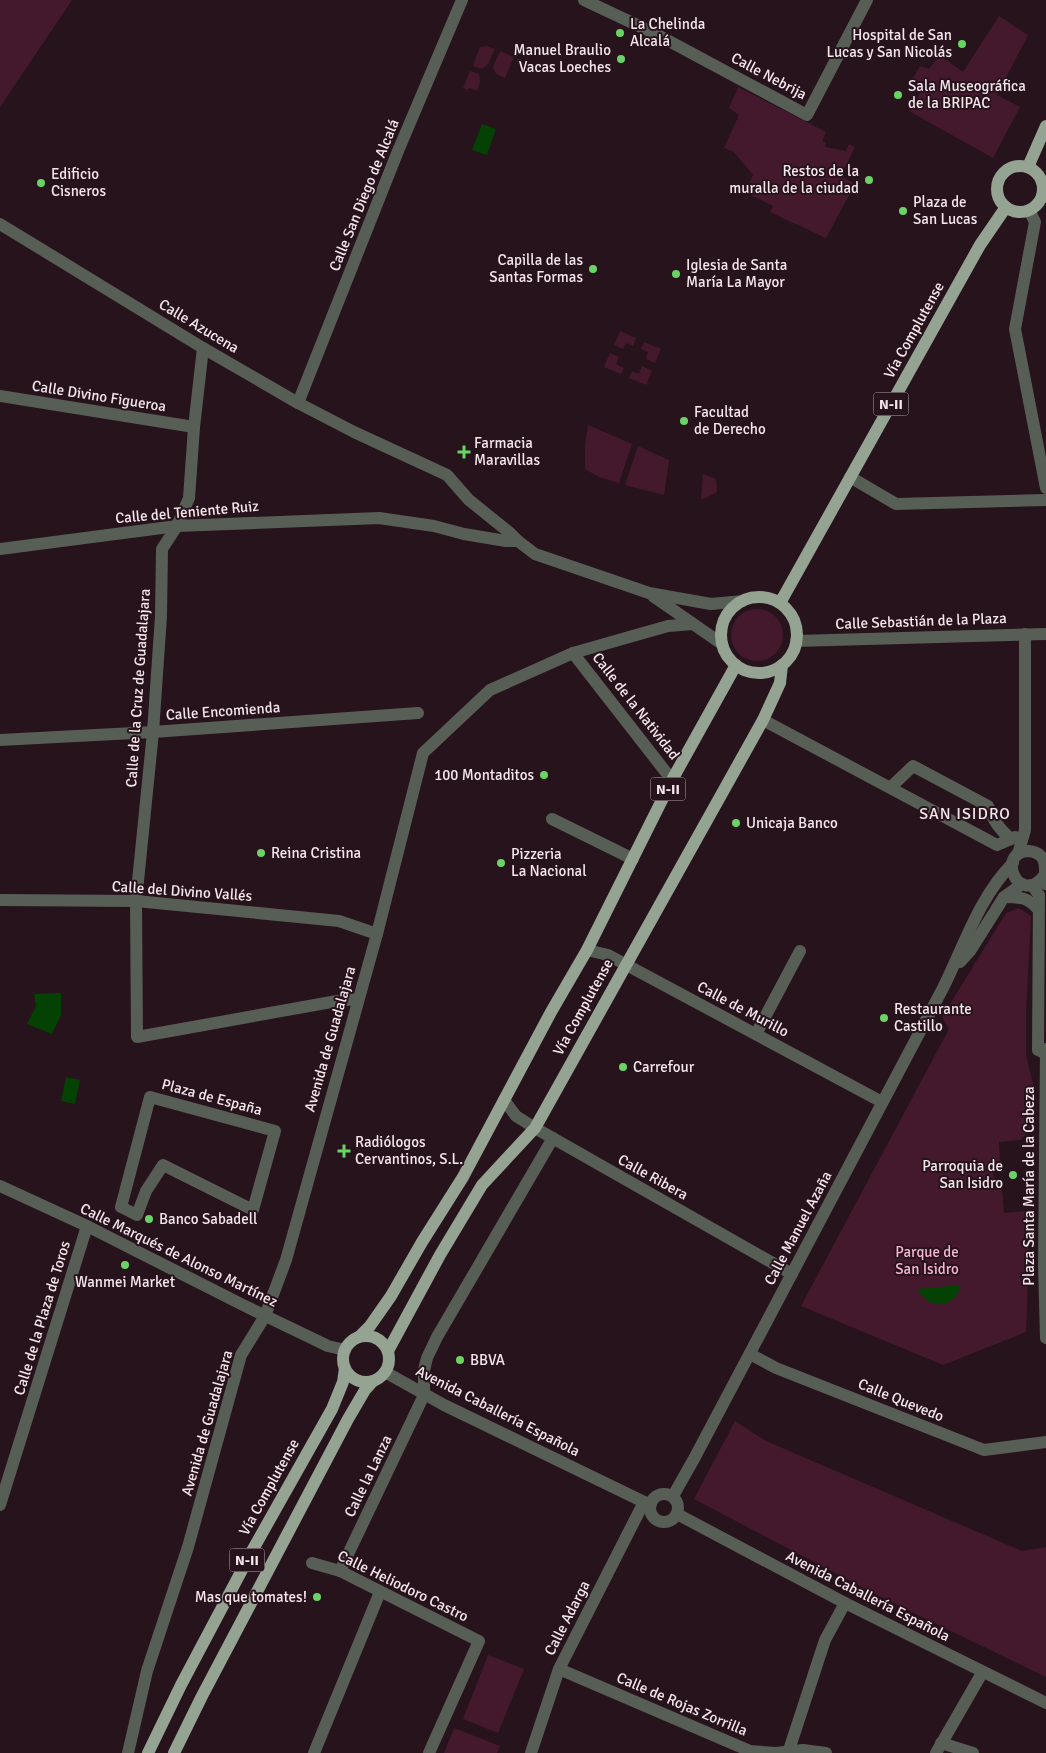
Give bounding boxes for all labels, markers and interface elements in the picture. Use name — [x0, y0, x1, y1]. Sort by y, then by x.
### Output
place label: La Chelinda Alcalá — [630, 15, 705, 50]
place label: Hospital de San Lucas y San Nicolás — [826, 26, 952, 61]
marker: La Chelinda Alcalá — [614, 27, 626, 39]
marker: Hospital de San Lucas y San Nicolás — [956, 38, 968, 50]
place label: Manuel Braulio Vacas Loeches — [513, 41, 611, 76]
street label: Calle Nebrija — [728, 49, 810, 103]
marker: Manuel Braulio Vacas Loeches — [615, 53, 627, 65]
place label: Sala Museográfica de la BRIPAC — [908, 77, 1026, 112]
marker: Sala Museográfica de la BRIPAC — [892, 89, 904, 101]
street label: Calle San Diego de Alcalá — [325, 116, 403, 274]
place label: Restos de la muralla de la ciudad — [729, 162, 859, 197]
place label: Edificio Cisneros — [51, 165, 106, 200]
marker: Restos de la muralla de la ciudad — [863, 174, 875, 186]
marker: Edificio Cisneros — [35, 177, 47, 189]
place label: Plaza de San Lucas — [913, 193, 978, 228]
marker: Plaza de San Lucas — [897, 205, 909, 217]
place label: Capilla de las Santas Formas — [489, 251, 583, 286]
place label: Iglesia de Santa María La Mayor — [686, 256, 787, 291]
marker: Capilla de las Santas Formas — [587, 263, 599, 275]
marker: Iglesia de Santa María La Mayor — [670, 268, 682, 280]
street label: Vía Complutense — [880, 279, 948, 381]
street label: Calle Azucena — [156, 295, 242, 357]
street label: Calle Divino Figueroa — [31, 377, 167, 415]
road number: N-II — [874, 392, 908, 416]
place label: Facultad de Derecho — [694, 403, 766, 438]
marker: Facultad de Derecho — [678, 415, 690, 427]
place label: Farmacia Maravillas — [474, 434, 540, 469]
marker: Farmacia Maravillas — [458, 446, 470, 458]
street label: Calle del Teniente Ruiz — [114, 497, 260, 527]
street label: Calle de la Cruz de Guadalajara — [122, 588, 154, 788]
street label: Calle Sebastián de la Plaza — [835, 609, 1007, 633]
street label: Calle de la Natividad — [589, 649, 683, 763]
street label: Calle Encomienda — [165, 698, 281, 724]
place label: 100 Montaditos — [434, 766, 534, 784]
marker: 100 Montaditos — [538, 769, 550, 781]
road number: N-II — [650, 778, 686, 801]
district label: SAN ISIDRO — [919, 804, 1011, 824]
place label: Unicaja Banco — [746, 814, 838, 832]
marker: Unicaja Banco — [730, 817, 742, 829]
place label: Reina Cristina — [271, 844, 361, 862]
place label: Pizzeria La Nacional — [511, 845, 587, 880]
marker: Reina Cristina — [255, 847, 267, 859]
marker: Pizzeria La Nacional — [495, 857, 507, 869]
street label: Calle del Divino Vallés — [111, 877, 253, 905]
street label: Vía Complutense — [549, 956, 617, 1058]
street label: Avenida de Guadalajara — [301, 964, 359, 1114]
street label: Calle de Murillo — [694, 977, 792, 1041]
place label: Restaurante Castillo — [894, 1000, 972, 1035]
marker: Restaurante Castillo — [878, 1012, 890, 1024]
place label: Carrefour — [633, 1058, 695, 1076]
marker: Carrefour — [617, 1061, 629, 1073]
street label: Plaza de España — [160, 1075, 264, 1119]
street label: Plaza Santa María de la Cabeza — [1020, 1086, 1038, 1286]
place label: Radiólogos Cervantinos, S.L. — [355, 1133, 463, 1168]
marker: Radiólogos Cervantinos, S.L. — [337, 1144, 351, 1158]
street label: Calle Ribera — [615, 1150, 691, 1204]
place label: Parroquia de San Isidro — [922, 1157, 1003, 1192]
street label: Calle Manuel Azaña — [760, 1168, 836, 1288]
marker: Parroquia de San Isidro — [1007, 1169, 1019, 1181]
street label: Calle Marqués de Alonso Martínez — [77, 1199, 281, 1311]
place label: Banco Sabadell — [159, 1210, 257, 1228]
marker: Banco Sabadell — [143, 1213, 155, 1225]
street label: Calle de la Plaza de Toros — [10, 1238, 74, 1397]
park label: Parque de San Isidro — [895, 1243, 959, 1278]
marker: Wanmei Market — [119, 1259, 131, 1271]
place label: Wanmei Market — [75, 1273, 175, 1291]
street label: Avenida de Guadalajara — [178, 1348, 236, 1498]
place label: BBVA — [470, 1351, 505, 1369]
marker: BBVA — [454, 1354, 466, 1366]
street label: Avenida Caballería Española — [413, 1362, 583, 1460]
street label: Calle Quevedo — [855, 1375, 947, 1425]
street label: Calle la Lanza — [340, 1432, 396, 1520]
street label: Vía Complutense — [235, 1436, 303, 1538]
street label: Calle Heliodoro Castro — [335, 1547, 471, 1626]
street label: Avenida Caballería Española — [783, 1547, 953, 1645]
road number: N-II — [230, 1548, 264, 1572]
street label: Calle Adarga — [541, 1578, 593, 1658]
place label: Mas que tomates! — [195, 1588, 307, 1606]
marker: Mas que tomates! — [311, 1591, 323, 1603]
street label: Calle de Rojas Zorrilla — [614, 1668, 750, 1740]

